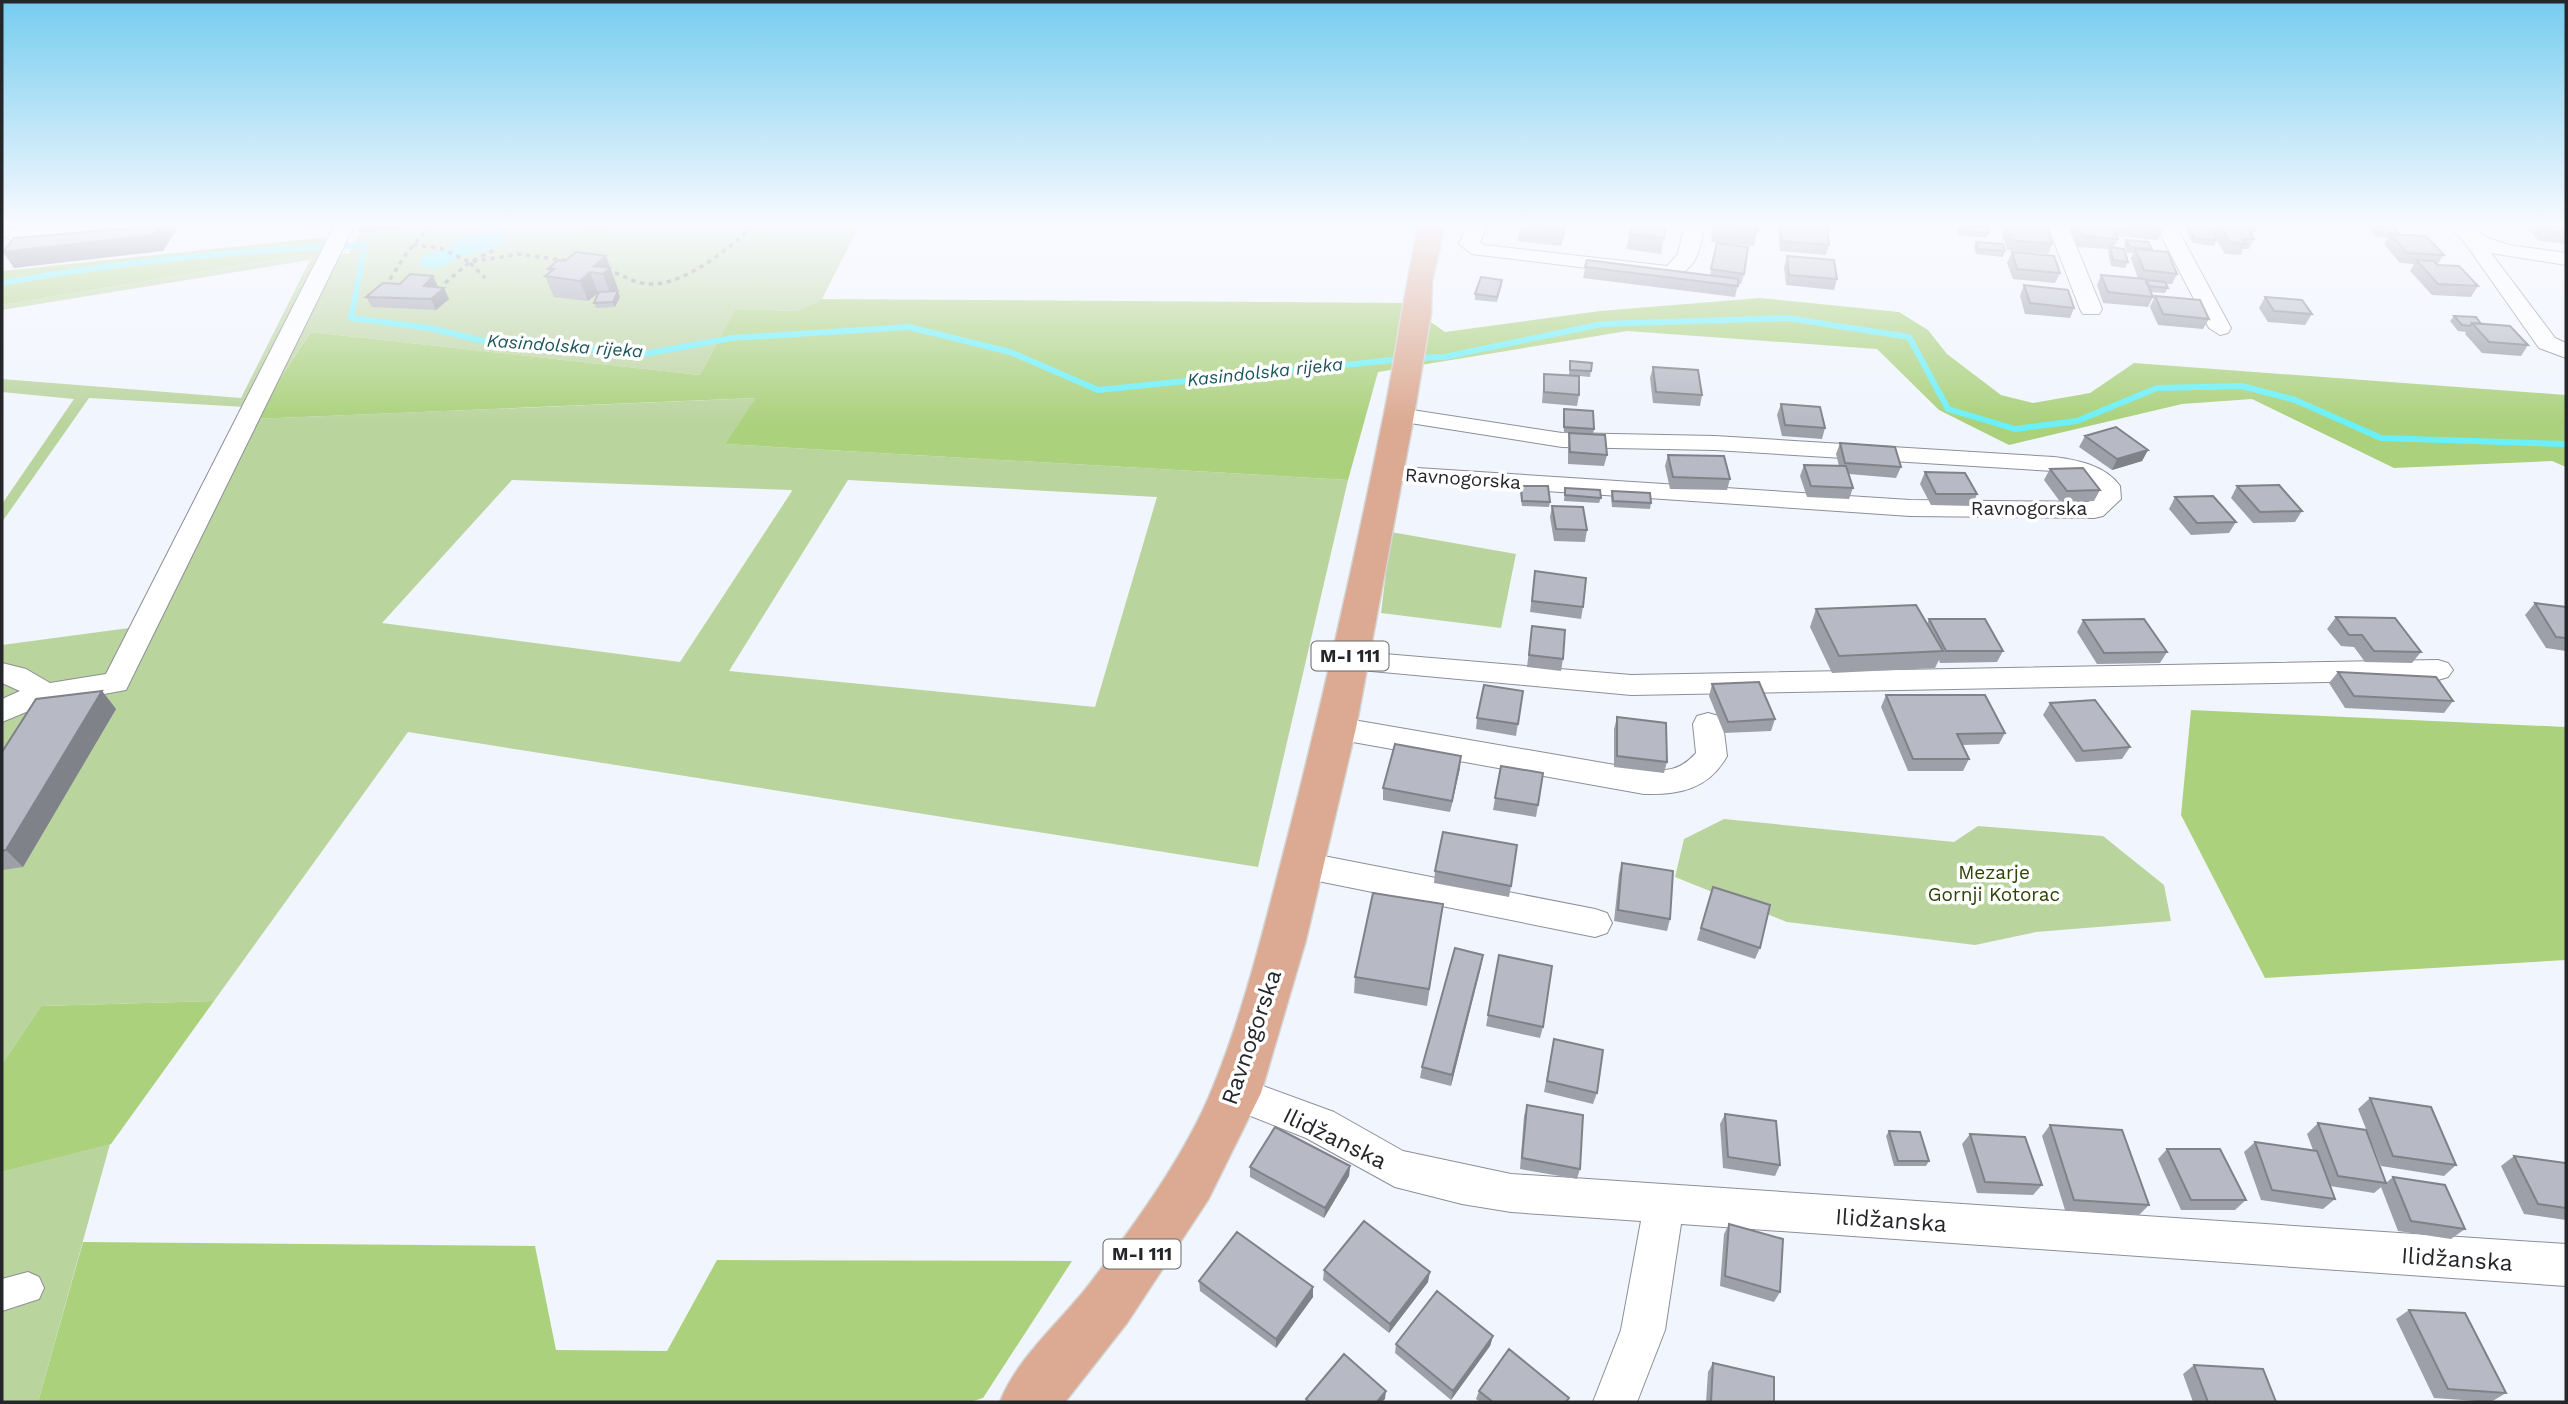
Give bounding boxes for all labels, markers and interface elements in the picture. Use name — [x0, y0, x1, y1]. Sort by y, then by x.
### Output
water label: Kasindolska rijeka — [486, 330, 644, 361]
water label: Kasindolska rijeka — [1186, 353, 1344, 390]
street label: Ravnogorska — [1404, 463, 1522, 494]
street label: Ravnogorska — [1971, 497, 2087, 520]
road number: M-I 111 — [1312, 642, 1388, 670]
park label: Mezarje Gornji Kotorac — [1928, 861, 2060, 906]
street label: Ravnogorska — [1216, 966, 1287, 1108]
street label: Ilidžanska — [1279, 1102, 1391, 1175]
street label: Ilidžanska — [1834, 1203, 1948, 1238]
road number: M-I 111 — [1104, 1240, 1180, 1268]
street label: Ilidžanska — [2400, 1242, 2514, 1277]

